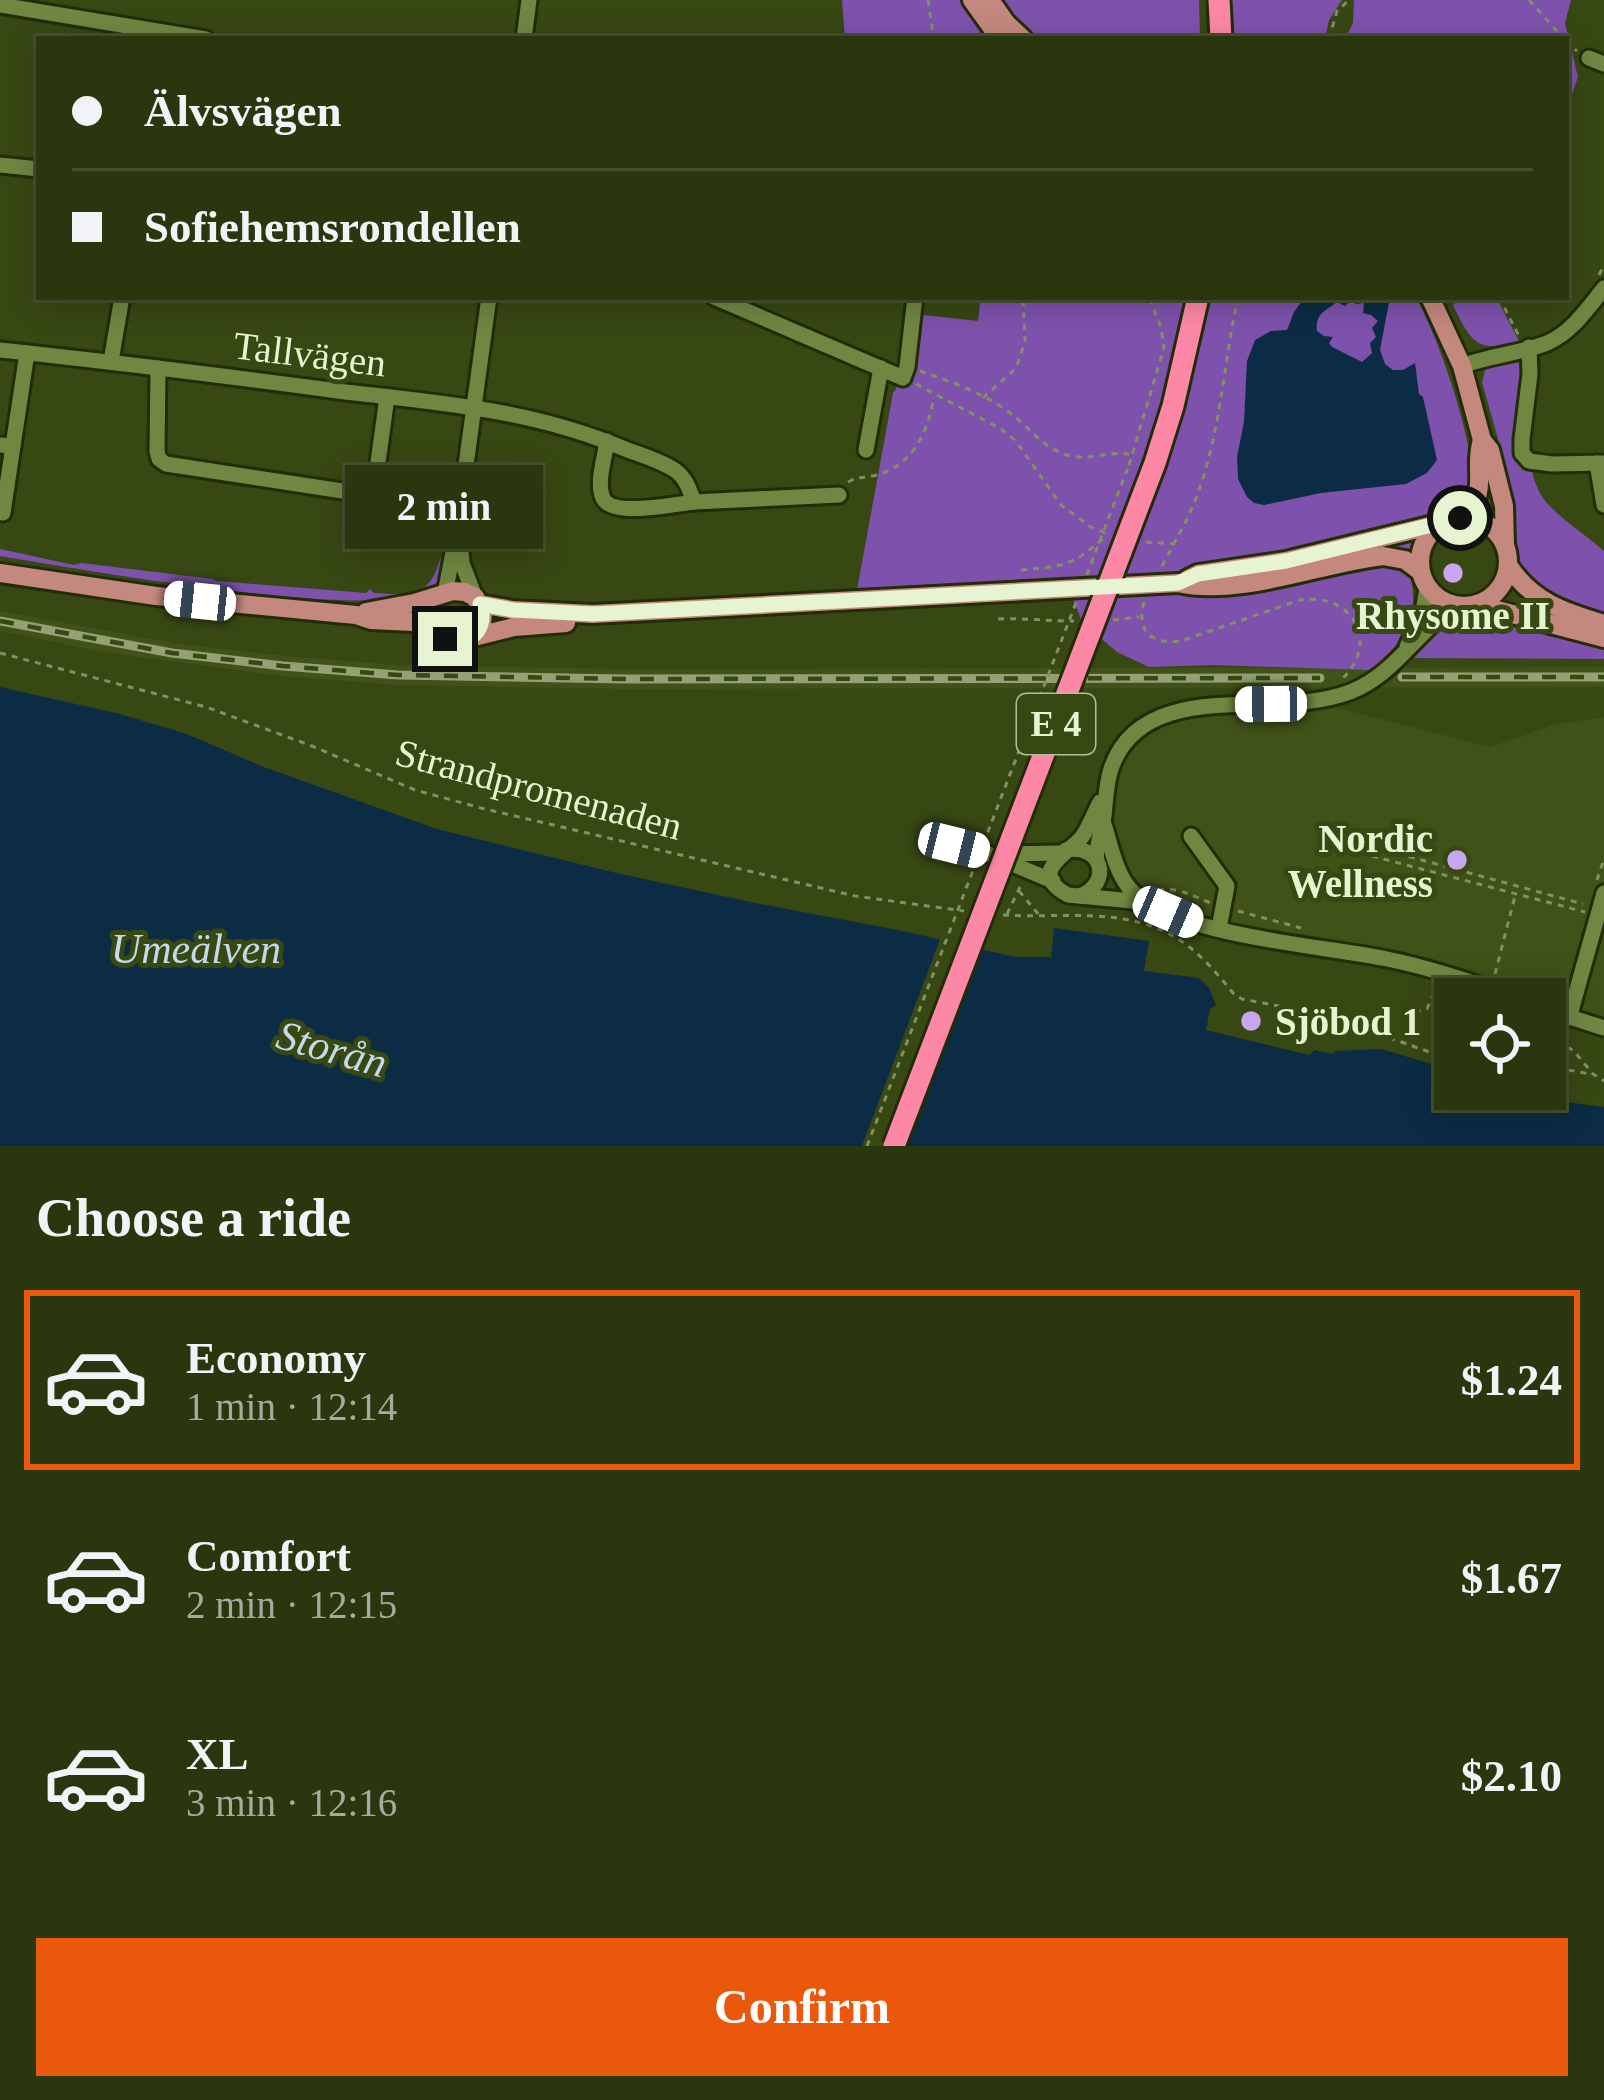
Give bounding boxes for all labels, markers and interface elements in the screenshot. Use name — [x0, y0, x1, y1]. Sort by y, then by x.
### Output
text: Älvsvägen — [144, 86, 342, 136]
text: Sofiehemsrondellen — [144, 202, 521, 252]
street label: Tallvägen — [231, 323, 389, 386]
callout: 2 min — [346, 465, 544, 549]
text: 2 min — [397, 485, 491, 528]
route start — [1433, 491, 1487, 545]
marker: Rhysome II — [1440, 560, 1466, 586]
car — [162, 579, 238, 623]
place label: Rhysome II — [1356, 594, 1550, 638]
route end — [418, 612, 472, 666]
car — [1235, 685, 1307, 723]
road number: E 4 — [1017, 694, 1095, 754]
street label: Strandpromenaden — [391, 730, 687, 849]
place label: Nordic Wellness — [1288, 817, 1433, 905]
car — [915, 819, 993, 871]
marker: Nordic Wellness — [1444, 847, 1470, 873]
car — [1128, 881, 1208, 943]
water label: Umeälven — [111, 926, 281, 972]
map controls — [1434, 978, 1566, 1110]
button: locate — [1434, 978, 1566, 1110]
place label: Sjöbod 1 — [1275, 1000, 1421, 1044]
marker: Sjöbod 1 — [1238, 1008, 1264, 1034]
water label: Storån — [272, 1011, 392, 1087]
text: Choose a ride — [36, 1188, 351, 1248]
icon: car — [42, 1326, 150, 1434]
text: Economy — [186, 1333, 366, 1383]
text: $1.24 — [1461, 1355, 1562, 1405]
text: 1 min · 12:14 — [186, 1385, 397, 1428]
icon: car — [42, 1524, 150, 1632]
text: Comfort — [186, 1531, 351, 1581]
text: $1.67 — [1461, 1553, 1562, 1603]
text: 2 min · 12:15 — [186, 1583, 397, 1626]
icon: car — [42, 1722, 150, 1830]
text: XL — [186, 1729, 249, 1779]
text: $2.10 — [1461, 1751, 1562, 1801]
text: 3 min · 12:16 — [186, 1781, 397, 1824]
button: Confirm — [36, 1938, 1568, 2076]

